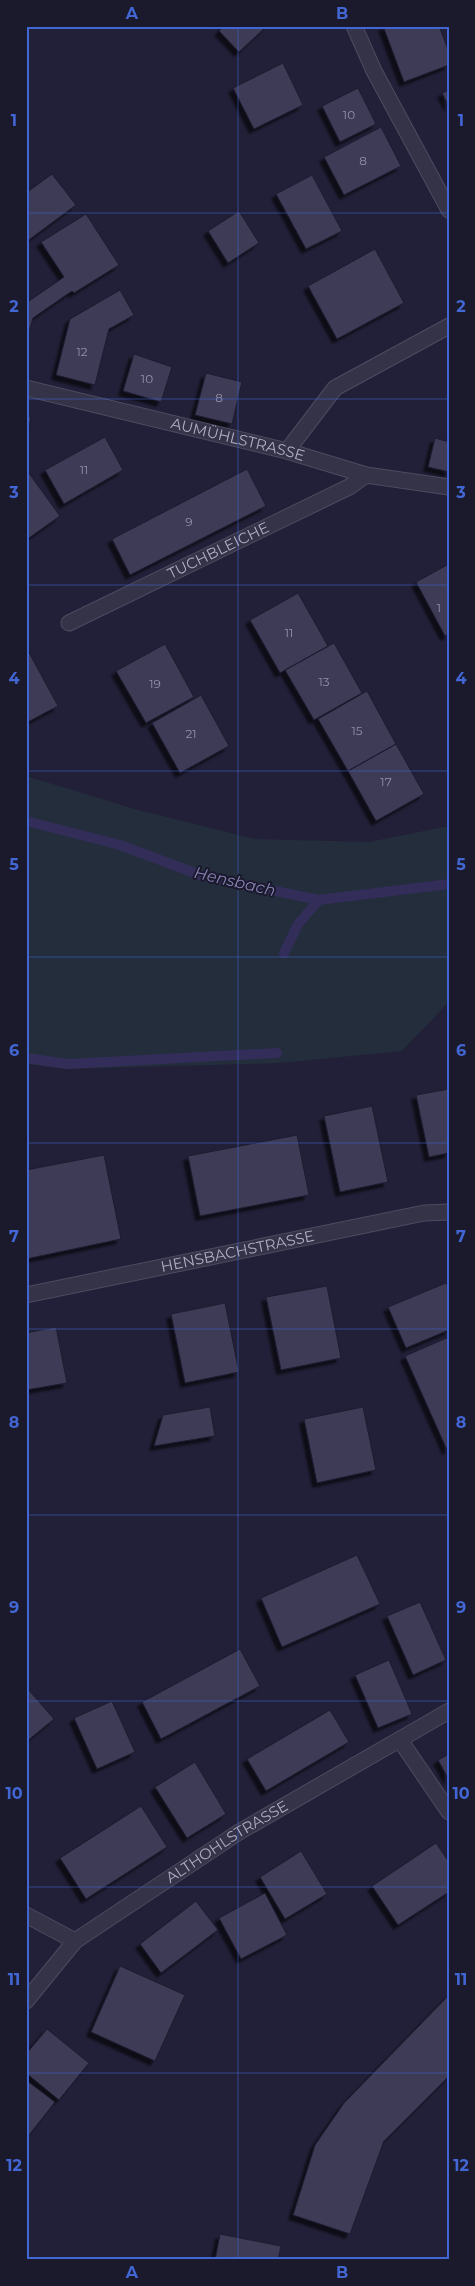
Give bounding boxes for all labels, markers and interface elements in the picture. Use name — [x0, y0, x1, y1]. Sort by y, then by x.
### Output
text: A — [125, 4, 139, 23]
text: B — [336, 4, 348, 23]
house number: 10 — [343, 107, 355, 122]
text: 1 — [11, 111, 17, 130]
text: 1 — [458, 111, 464, 130]
house number: 8 — [359, 153, 367, 168]
text: 2 — [9, 297, 19, 316]
text: 2 — [456, 297, 466, 316]
house number: 12 — [76, 344, 88, 359]
house number: 10 — [141, 371, 153, 386]
house number: 8 — [215, 390, 223, 405]
street label: AUMÜHLSTRASSE — [169, 413, 307, 465]
house number: 11 — [80, 462, 88, 477]
text: 3 — [8, 483, 19, 502]
text: 3 — [455, 483, 466, 502]
house number: 9 — [185, 514, 193, 529]
street label: TUCHBLEICHE — [164, 517, 272, 583]
house number: 1 — [437, 600, 441, 615]
house number: 11 — [285, 625, 293, 640]
text: 4 — [8, 669, 20, 688]
text: 4 — [455, 669, 467, 688]
house number: 13 — [318, 674, 330, 689]
house number: 19 — [149, 676, 161, 691]
house number: 15 — [351, 723, 363, 738]
house number: 21 — [185, 726, 197, 741]
house number: 17 — [380, 774, 392, 789]
text: 5 — [9, 855, 19, 874]
text: 5 — [456, 855, 466, 874]
water label: Hensbach — [192, 863, 277, 900]
text: 6 — [9, 1041, 19, 1060]
text: 6 — [456, 1041, 466, 1060]
street label: HENSBACHSTRASSE — [159, 1226, 316, 1276]
text: 7 — [9, 1227, 19, 1246]
text: 7 — [456, 1227, 466, 1246]
text: 8 — [9, 1413, 19, 1432]
text: 8 — [456, 1413, 466, 1432]
text: 9 — [9, 1598, 19, 1617]
text: 9 — [456, 1598, 466, 1617]
text: 10 — [5, 1784, 23, 1803]
text: 10 — [452, 1784, 470, 1803]
street label: ALTHOHLSTRASSE — [162, 1796, 291, 1887]
text: 11 — [8, 1970, 20, 1989]
text: 11 — [455, 1970, 467, 1989]
text: 12 — [6, 2156, 22, 2175]
text: 12 — [453, 2156, 469, 2175]
text: A — [125, 2263, 139, 2282]
text: B — [336, 2263, 348, 2282]

